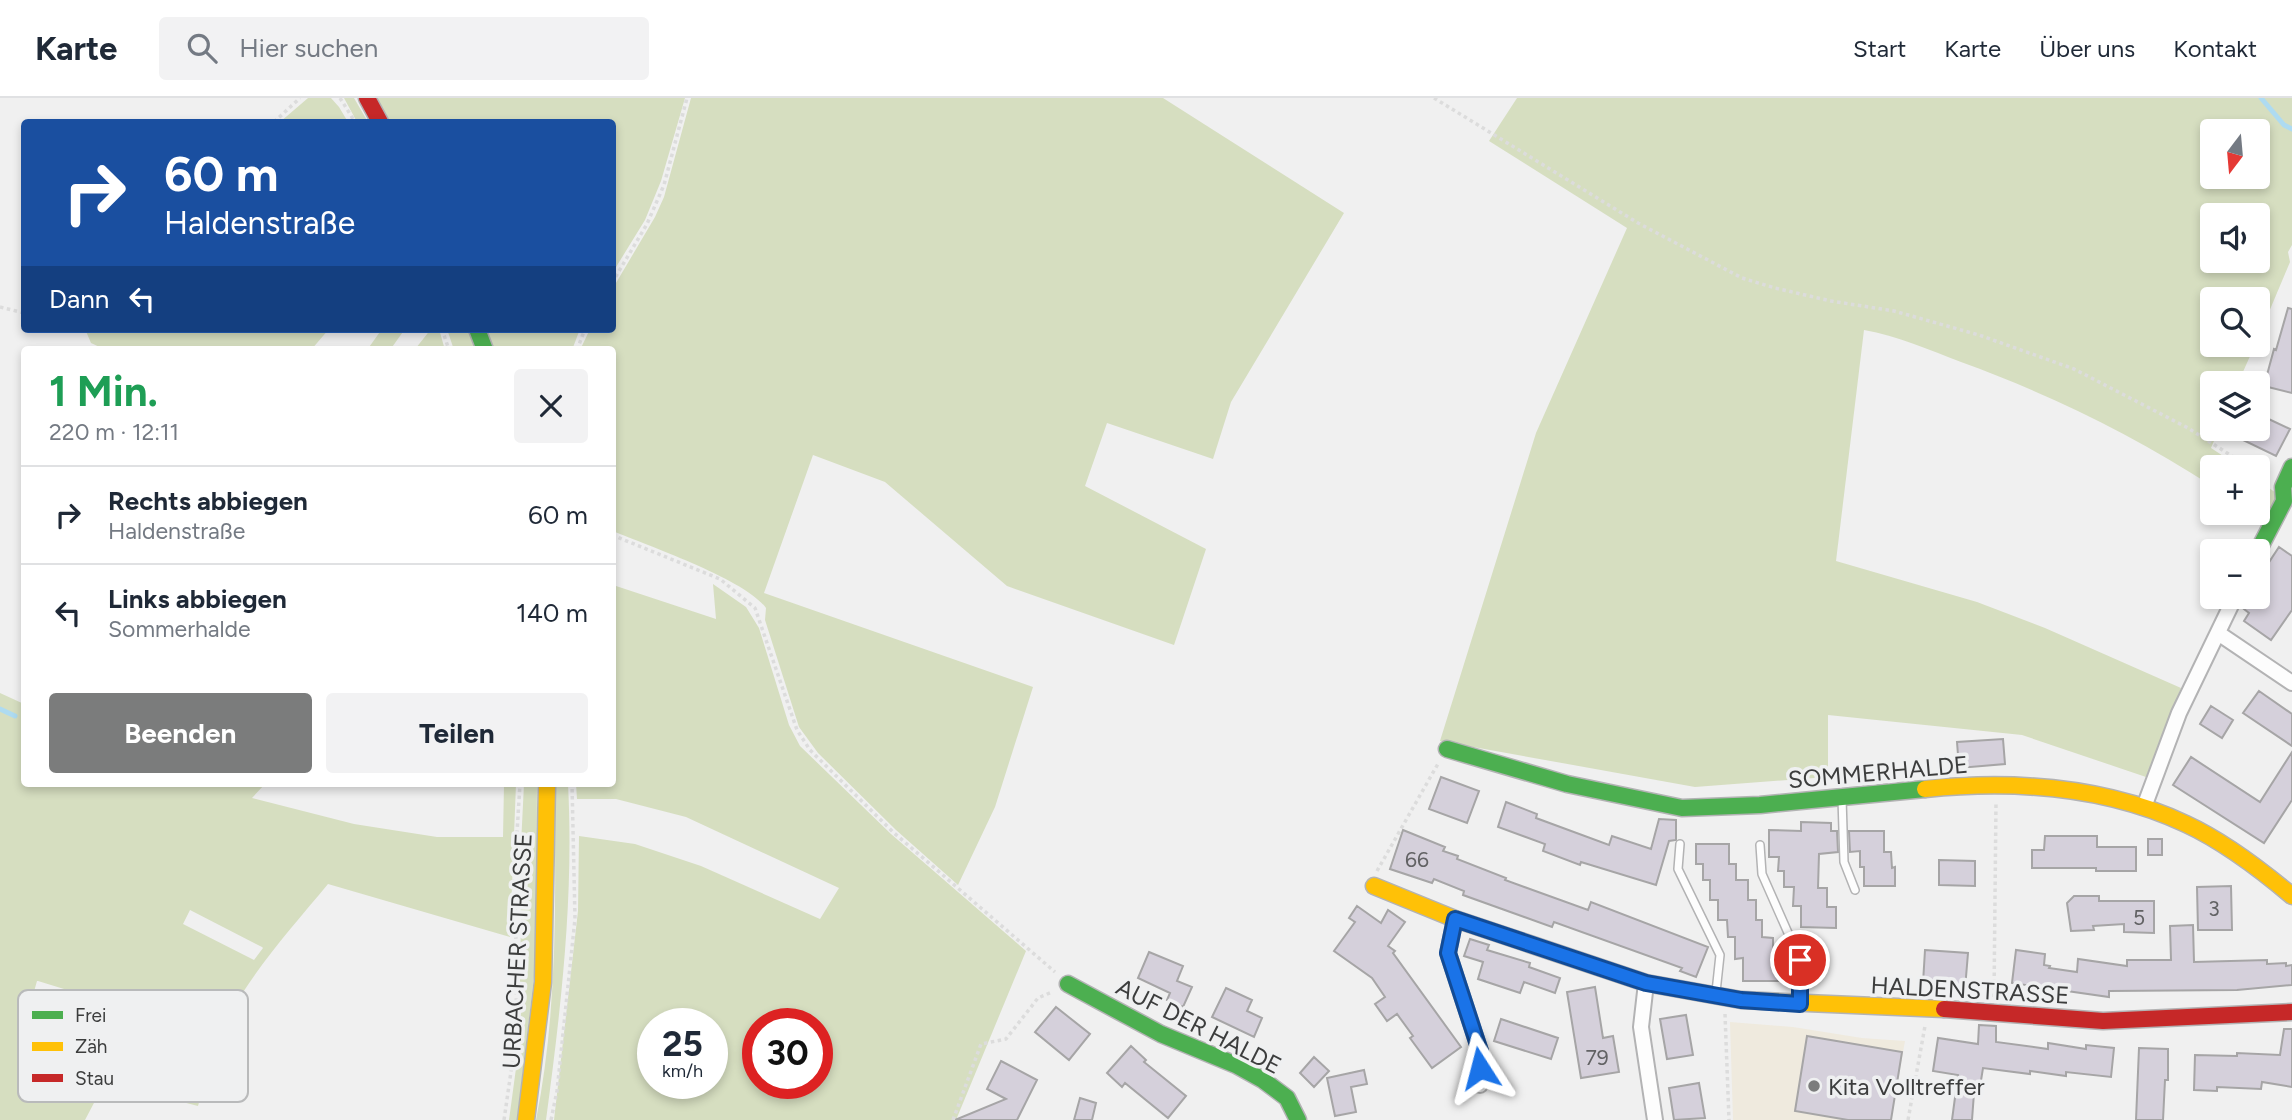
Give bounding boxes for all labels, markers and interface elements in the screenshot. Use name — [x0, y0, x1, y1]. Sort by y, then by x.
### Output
search box — [159, 17, 649, 80]
text: Karte — [35, 29, 117, 68]
icon: search — [183, 29, 221, 67]
text: Hier suchen — [239, 32, 378, 64]
text: Start — [1853, 34, 1906, 63]
text: Karte — [1944, 34, 2001, 63]
text: Über uns — [2039, 34, 2135, 63]
text: Kontakt — [2173, 34, 2257, 63]
north arrow — [2200, 119, 2270, 189]
map controls — [2200, 119, 2270, 609]
text: 60 m — [164, 144, 279, 203]
icon: right — [49, 147, 140, 238]
button: sound — [2200, 203, 2270, 273]
text: Haldenstraße — [164, 204, 355, 242]
icon: left — [123, 280, 161, 318]
text: Dann — [49, 283, 109, 315]
button: search — [2200, 287, 2270, 357]
text: 1 Min. — [49, 366, 158, 417]
button: close — [514, 369, 588, 443]
button: layers — [2200, 371, 2270, 441]
text: 220 m · 12:11 — [49, 418, 179, 446]
button: + — [2200, 455, 2270, 525]
text: Rechts abbiegen — [108, 485, 308, 517]
icon: right — [49, 496, 87, 534]
text: 60 m — [528, 499, 588, 531]
text: Haldenstraße — [108, 517, 245, 545]
button: − — [2200, 539, 2270, 609]
text: Links abbiegen — [108, 583, 287, 615]
icon: left — [49, 594, 87, 632]
text: 140 m — [516, 597, 588, 629]
text: Sommerhalde — [108, 615, 251, 643]
button: Beenden — [49, 693, 312, 773]
button: Teilen — [326, 693, 588, 773]
street label: SOMMERHALDE — [1787, 750, 1969, 794]
street label: URBACHER STRASSE — [496, 832, 538, 1070]
house number: 66 — [1405, 847, 1429, 872]
house number: 3 — [2208, 896, 2220, 921]
house number: 5 — [2133, 905, 2145, 930]
pin — [1770, 930, 1830, 990]
icon: arrive — [1781, 941, 1819, 979]
street label: HALDENSTRASSE — [1870, 970, 2070, 1010]
street label: AUF DER HALDE — [1112, 972, 1286, 1080]
legend — [18, 990, 248, 1102]
text: Frei — [75, 1004, 106, 1027]
speed limit sign: 30 — [742, 1008, 833, 1099]
text: 25 — [662, 1023, 703, 1065]
position arrow — [1443, 1031, 1517, 1105]
text: Zäh — [75, 1035, 107, 1058]
house number: 79 — [1585, 1045, 1609, 1070]
text: km/h — [662, 1060, 703, 1082]
text: Stau — [75, 1067, 114, 1090]
place label: Kita Volltreffer — [1828, 1072, 1985, 1101]
marker: Kita Volltreffer — [1806, 1078, 1822, 1094]

